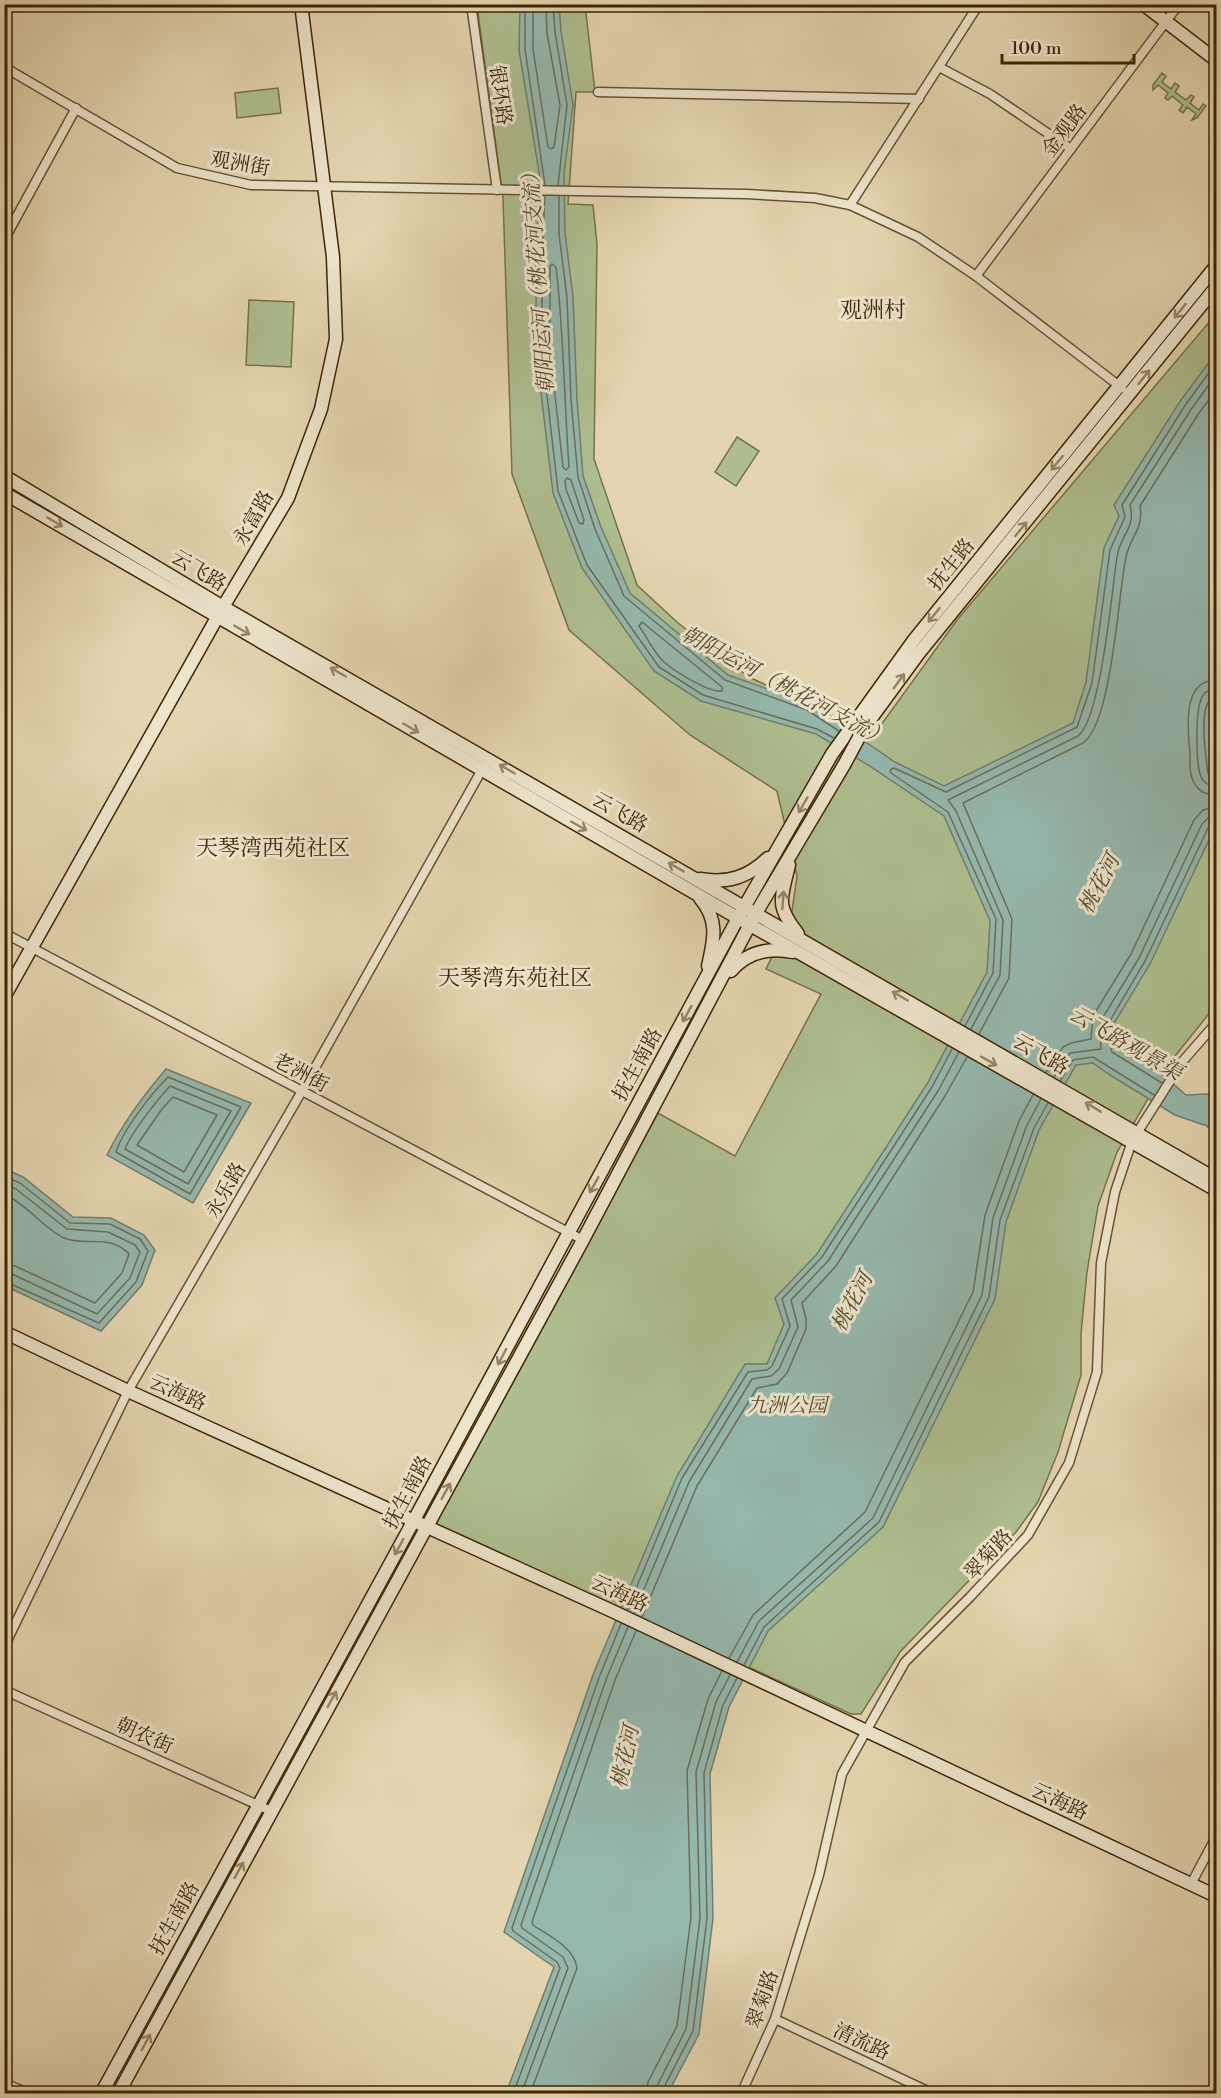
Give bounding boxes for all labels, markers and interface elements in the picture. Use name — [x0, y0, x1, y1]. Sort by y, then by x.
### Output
scale bar — [1002, 27, 1134, 65]
text: 100 m — [1011, 37, 1062, 60]
street label: 银环路 — [483, 64, 516, 127]
street label: 金观路 — [1037, 99, 1093, 162]
street label: 观洲街 — [208, 147, 271, 182]
water label: 朝阳运河（桃花河支流） — [518, 162, 560, 394]
district label: 观洲村 — [840, 297, 906, 324]
one-way arrow — [1173, 303, 1186, 319]
one-way arrow — [1137, 370, 1150, 386]
one-way arrow — [1051, 455, 1064, 471]
street label: 永富路 — [228, 487, 280, 551]
one-way arrow — [46, 516, 63, 528]
one-way arrow — [1014, 521, 1027, 537]
street label: 抚生路 — [924, 534, 981, 596]
street label: 云飞路 — [166, 545, 230, 597]
one-way arrow — [928, 606, 941, 622]
water label: 朝阳运河（桃花河支流） — [676, 621, 893, 753]
one-way arrow — [233, 624, 250, 636]
one-way arrow — [330, 666, 347, 678]
one-way arrow — [892, 673, 905, 689]
one-way arrow — [402, 723, 419, 735]
one-way arrow — [499, 763, 517, 774]
street label: 云飞路 — [587, 787, 651, 839]
one-way arrow — [797, 795, 808, 813]
one-way arrow — [570, 820, 587, 832]
district label: 天琴湾西苑社区 — [196, 835, 350, 862]
water label: 桃花河 — [1074, 847, 1128, 918]
one-way arrow — [668, 861, 685, 873]
one-way arrow — [777, 891, 788, 911]
district label: 天琴湾东苑社区 — [438, 965, 592, 992]
one-way arrow — [892, 990, 909, 1002]
water label: 云飞路观景渠 — [1064, 1001, 1189, 1088]
one-way arrow — [681, 1004, 692, 1022]
street label: 抚生南路 — [608, 1024, 669, 1106]
street label: 云飞路 — [1008, 1029, 1072, 1081]
street label: 老洲街 — [268, 1048, 333, 1098]
one-way arrow — [979, 1056, 997, 1067]
one-way arrow — [1085, 1101, 1102, 1113]
street label: 永乐路 — [200, 1159, 252, 1223]
one-way arrow — [588, 1176, 600, 1193]
water label: 桃花河 — [827, 1265, 881, 1336]
one-way arrow — [496, 1348, 508, 1365]
street label: 云海路 — [145, 1370, 210, 1417]
park label: 九洲公园 — [747, 1394, 830, 1419]
street label: 抚生南路 — [379, 1452, 438, 1534]
one-way arrow — [440, 1483, 452, 1500]
street label: 翠菊路 — [959, 1525, 1019, 1585]
one-way arrow — [393, 1538, 405, 1555]
street label: 云海路 — [587, 1570, 652, 1618]
one-way arrow — [327, 1691, 338, 1709]
street label: 朝农街 — [112, 1713, 177, 1760]
water label: 桃花河 — [607, 1720, 646, 1791]
street label: 云海路 — [1027, 1778, 1092, 1826]
one-way arrow — [234, 1862, 245, 1880]
street label: 抚生南路 — [145, 1878, 206, 1960]
street label: 翠菊路 — [742, 1967, 785, 2032]
street label: 清流路 — [829, 2018, 894, 2066]
one-way arrow — [140, 2033, 152, 2051]

